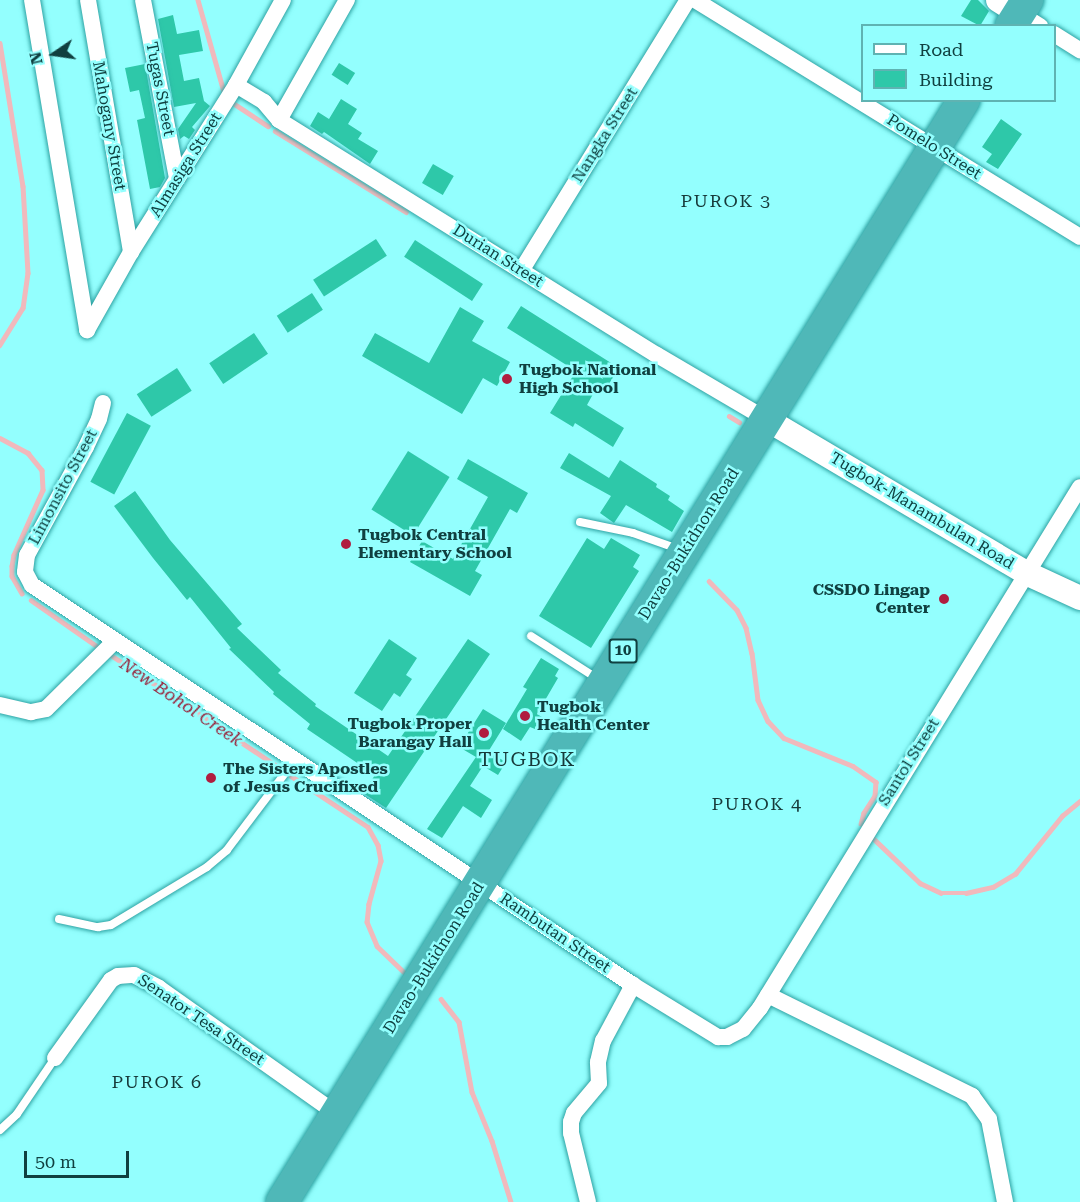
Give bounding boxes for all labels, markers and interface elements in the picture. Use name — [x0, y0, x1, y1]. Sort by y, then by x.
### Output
north arrow — [24, 24, 84, 84]
legend — [861, 24, 1056, 102]
text: Road — [919, 39, 963, 60]
street label: Tugas Street — [141, 40, 179, 138]
text: N — [25, 50, 47, 66]
street label: Mahogany Street — [88, 60, 130, 192]
text: Building — [919, 69, 993, 90]
street label: Nangka Street — [568, 84, 642, 186]
street label: Almasiga Street — [146, 109, 226, 221]
street label: Pomelo Street — [883, 110, 985, 184]
district label: PUROK 3 — [680, 190, 772, 212]
street label: Durian Street — [449, 221, 547, 291]
place label: Tugbok National High School — [519, 360, 656, 398]
marker: Tugbok National High School — [500, 372, 514, 386]
street label: Limonsito Street — [24, 426, 102, 548]
street label: Tugbok-Manambulan Road — [827, 448, 1017, 574]
street label: Davao-Bukidnon Road — [635, 465, 743, 623]
place label: Tugbok Central Elementary School — [358, 525, 512, 563]
marker: Tugbok Central Elementary School — [339, 537, 353, 551]
place label: CSSDO Lingap Center — [813, 580, 930, 618]
marker: CSSDO Lingap Center — [935, 590, 953, 608]
road number: 10 — [608, 639, 638, 663]
water label: New Bohol Creek — [116, 653, 246, 751]
place label: Tugbok Health Center — [537, 697, 650, 735]
marker: Tugbok Health Center — [518, 709, 532, 723]
place label: Tugbok Proper Barangay Hall — [347, 714, 472, 752]
street label: Santol Street — [874, 715, 944, 809]
marker: Tugbok Proper Barangay Hall — [477, 726, 491, 740]
district label: TUGBOK — [478, 747, 576, 771]
place label: The Sisters Apostles of Jesus Crucifixed — [223, 759, 388, 797]
marker: The Sisters Apostles of Jesus Crucifixed — [204, 771, 218, 785]
district label: PUROK 4 — [711, 793, 803, 815]
street label: Davao-Bukidnon Road — [380, 879, 488, 1037]
street label: Rambutan Street — [496, 889, 614, 977]
street label: Senator Tesa Street — [134, 970, 268, 1070]
district label: PUROK 6 — [111, 1071, 203, 1093]
scale bar — [27, 1139, 132, 1177]
text: 50 m — [35, 1151, 76, 1172]

